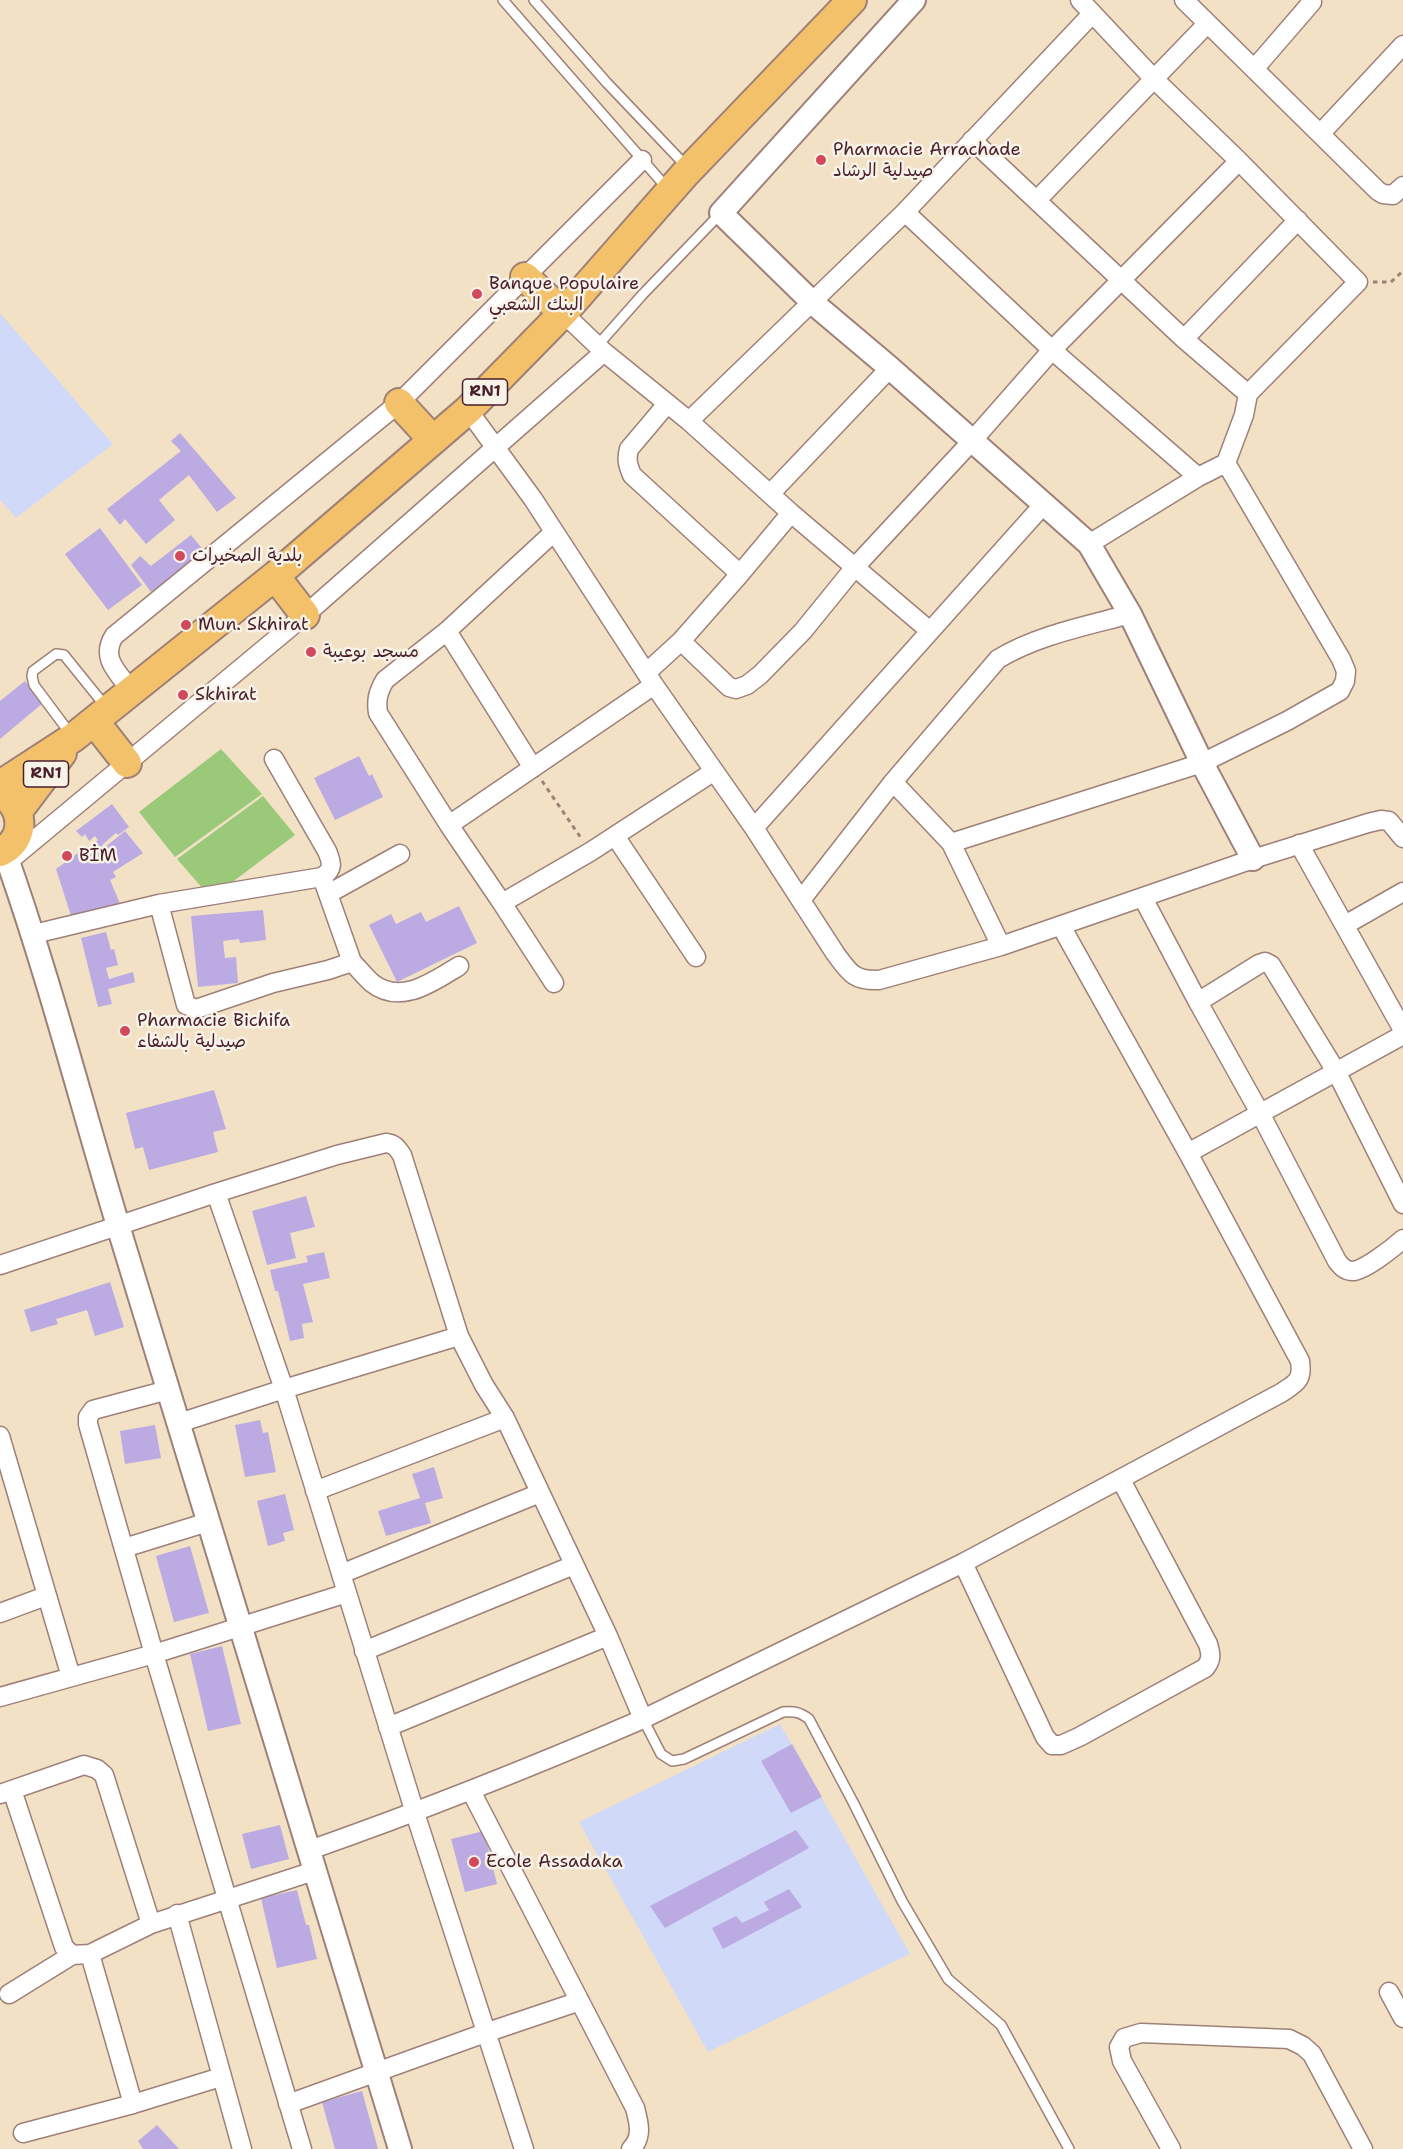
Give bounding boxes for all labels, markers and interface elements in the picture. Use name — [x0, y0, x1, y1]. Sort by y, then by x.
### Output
place label: Pharmacie Arrachade صيدلية الرشاد — [833, 139, 1021, 182]
marker: Pharmacie Arrachade صيدلية الرشاد — [814, 153, 828, 167]
place label: Banque Populaire البنك الشعبي — [489, 273, 639, 316]
marker: Banque Populaire البنك الشعبي — [470, 287, 484, 301]
road number: RN1 — [462, 379, 508, 405]
place label: بلدية الصخيرات — [192, 545, 303, 567]
marker: بلدية الصخيرات — [173, 549, 187, 563]
place label: Mun. Skhirat — [198, 614, 309, 636]
marker: Mun. Skhirat — [179, 618, 193, 632]
place label: مسجد بوعيبة — [323, 641, 419, 663]
marker: مسجد بوعيبة — [304, 645, 318, 659]
place label: Skhirat — [195, 684, 257, 706]
marker: Skhirat — [176, 688, 190, 702]
road number: RN1 — [24, 761, 68, 787]
place label: BİM — [79, 845, 117, 867]
marker: BİM — [60, 849, 74, 863]
place label: Pharmacie Bichifa صيدلية بالشفاء — [137, 1010, 290, 1052]
marker: Pharmacie Bichifa صيدلية بالشفاء — [118, 1024, 132, 1038]
place label: Ecole Assadaka — [486, 1851, 623, 1873]
marker: Ecole Assadaka — [467, 1855, 481, 1869]

